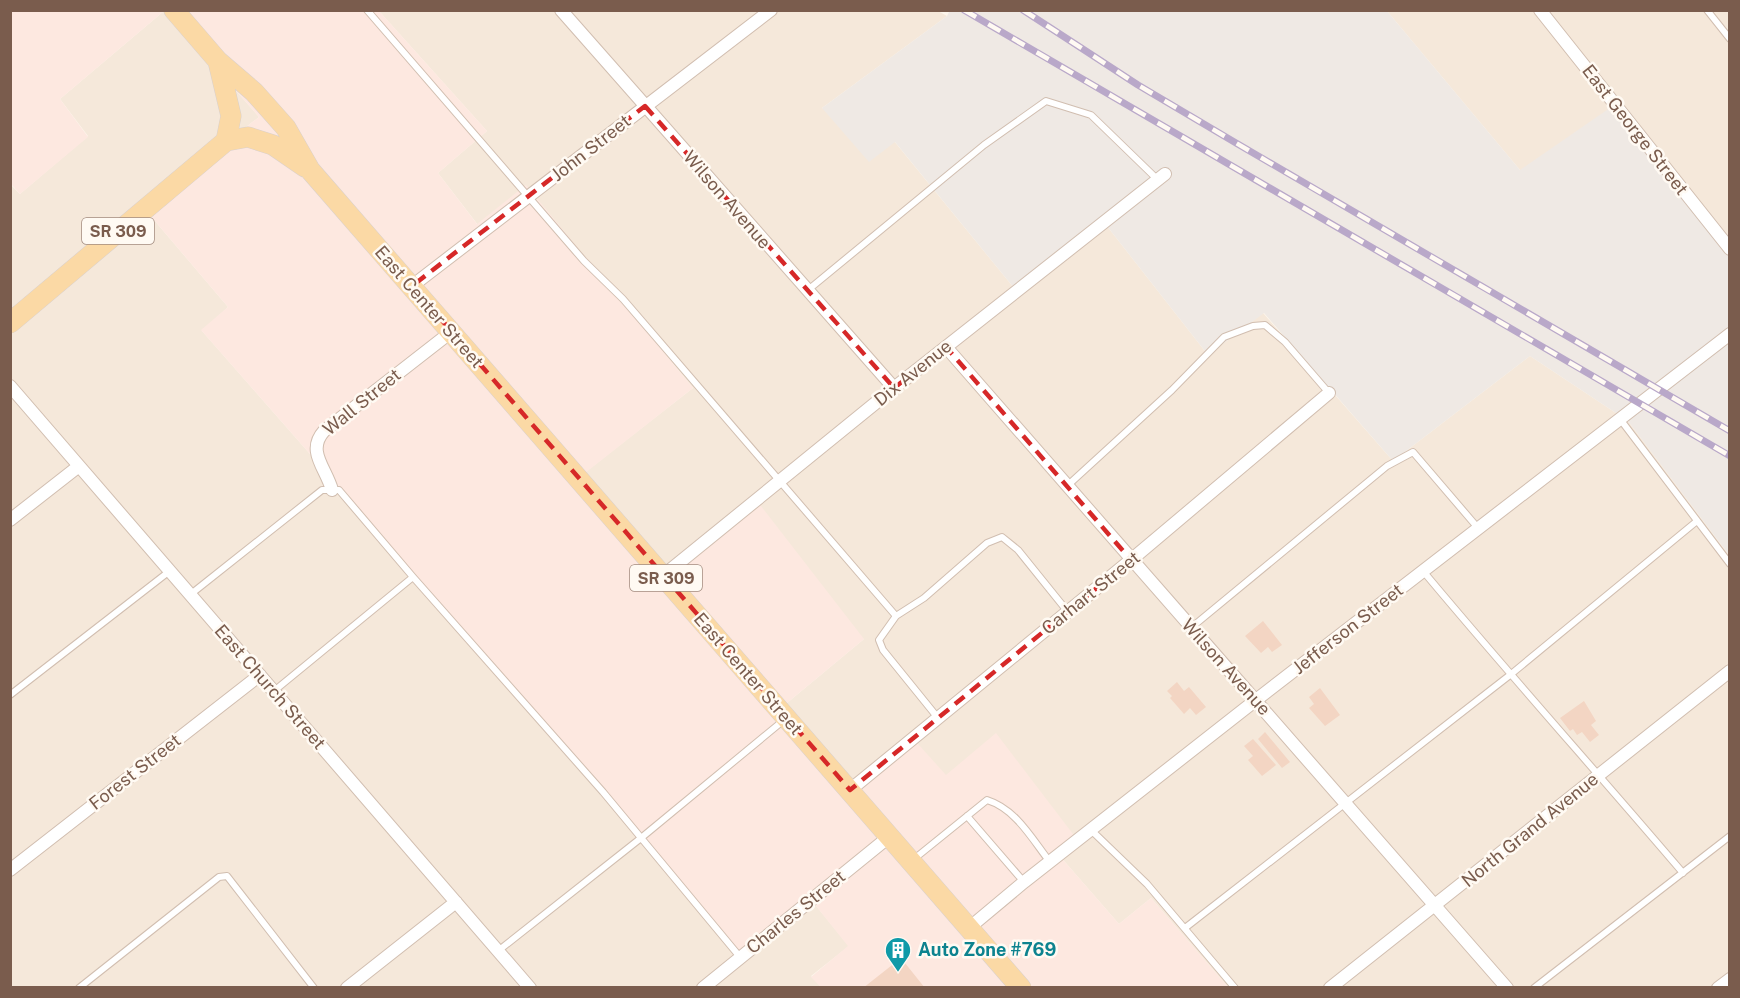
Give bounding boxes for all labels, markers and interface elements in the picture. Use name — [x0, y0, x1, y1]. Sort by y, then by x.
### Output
street label: East George Street — [1578, 60, 1693, 199]
street label: John Street — [547, 110, 635, 185]
street label: Wilson Avenue — [679, 146, 776, 253]
road number: SR 309 — [82, 218, 154, 244]
street label: East Center Street — [371, 241, 488, 372]
street label: Dix Avenue — [870, 335, 956, 410]
street label: Wall Street — [319, 364, 405, 439]
street label: Carhart Street — [1037, 547, 1144, 639]
road number: SR 309 — [630, 565, 702, 591]
street label: Jefferson Street — [1288, 579, 1407, 678]
street label: East Center Street — [690, 608, 807, 739]
street label: Wilson Avenue — [1177, 614, 1275, 719]
street label: East Church Street — [210, 620, 330, 753]
street label: Forest Street — [85, 729, 185, 814]
street label: North Grand Avenue — [1457, 768, 1602, 891]
street label: Charles Street — [742, 865, 849, 958]
building icon: Auto Zone #769 — [883, 935, 913, 973]
place label: Auto Zone #769 — [918, 939, 1056, 960]

